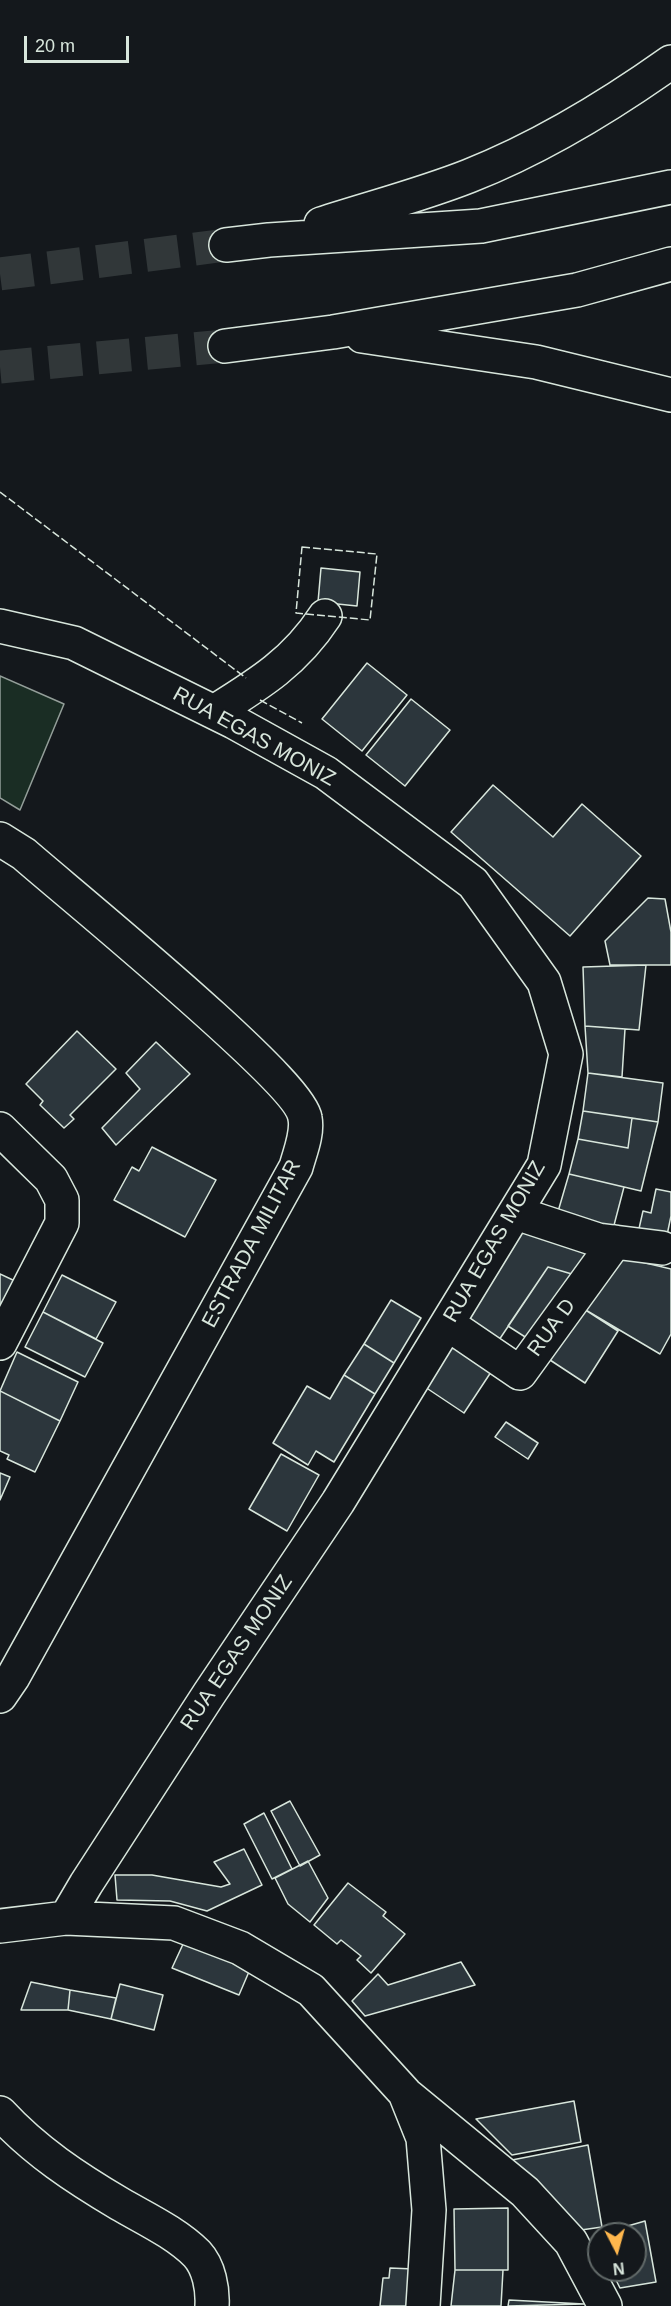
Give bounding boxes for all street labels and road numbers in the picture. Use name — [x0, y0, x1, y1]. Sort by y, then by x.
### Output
street label: RUA EGAS MONIZ — [168, 682, 340, 792]
street label: ESTRADA MILITAR — [197, 1156, 307, 1332]
street label: RUA EGAS MONIZ — [439, 1157, 551, 1327]
street label: RUA D — [523, 1294, 581, 1362]
street label: RUA EGAS MONIZ — [176, 1571, 298, 1735]

